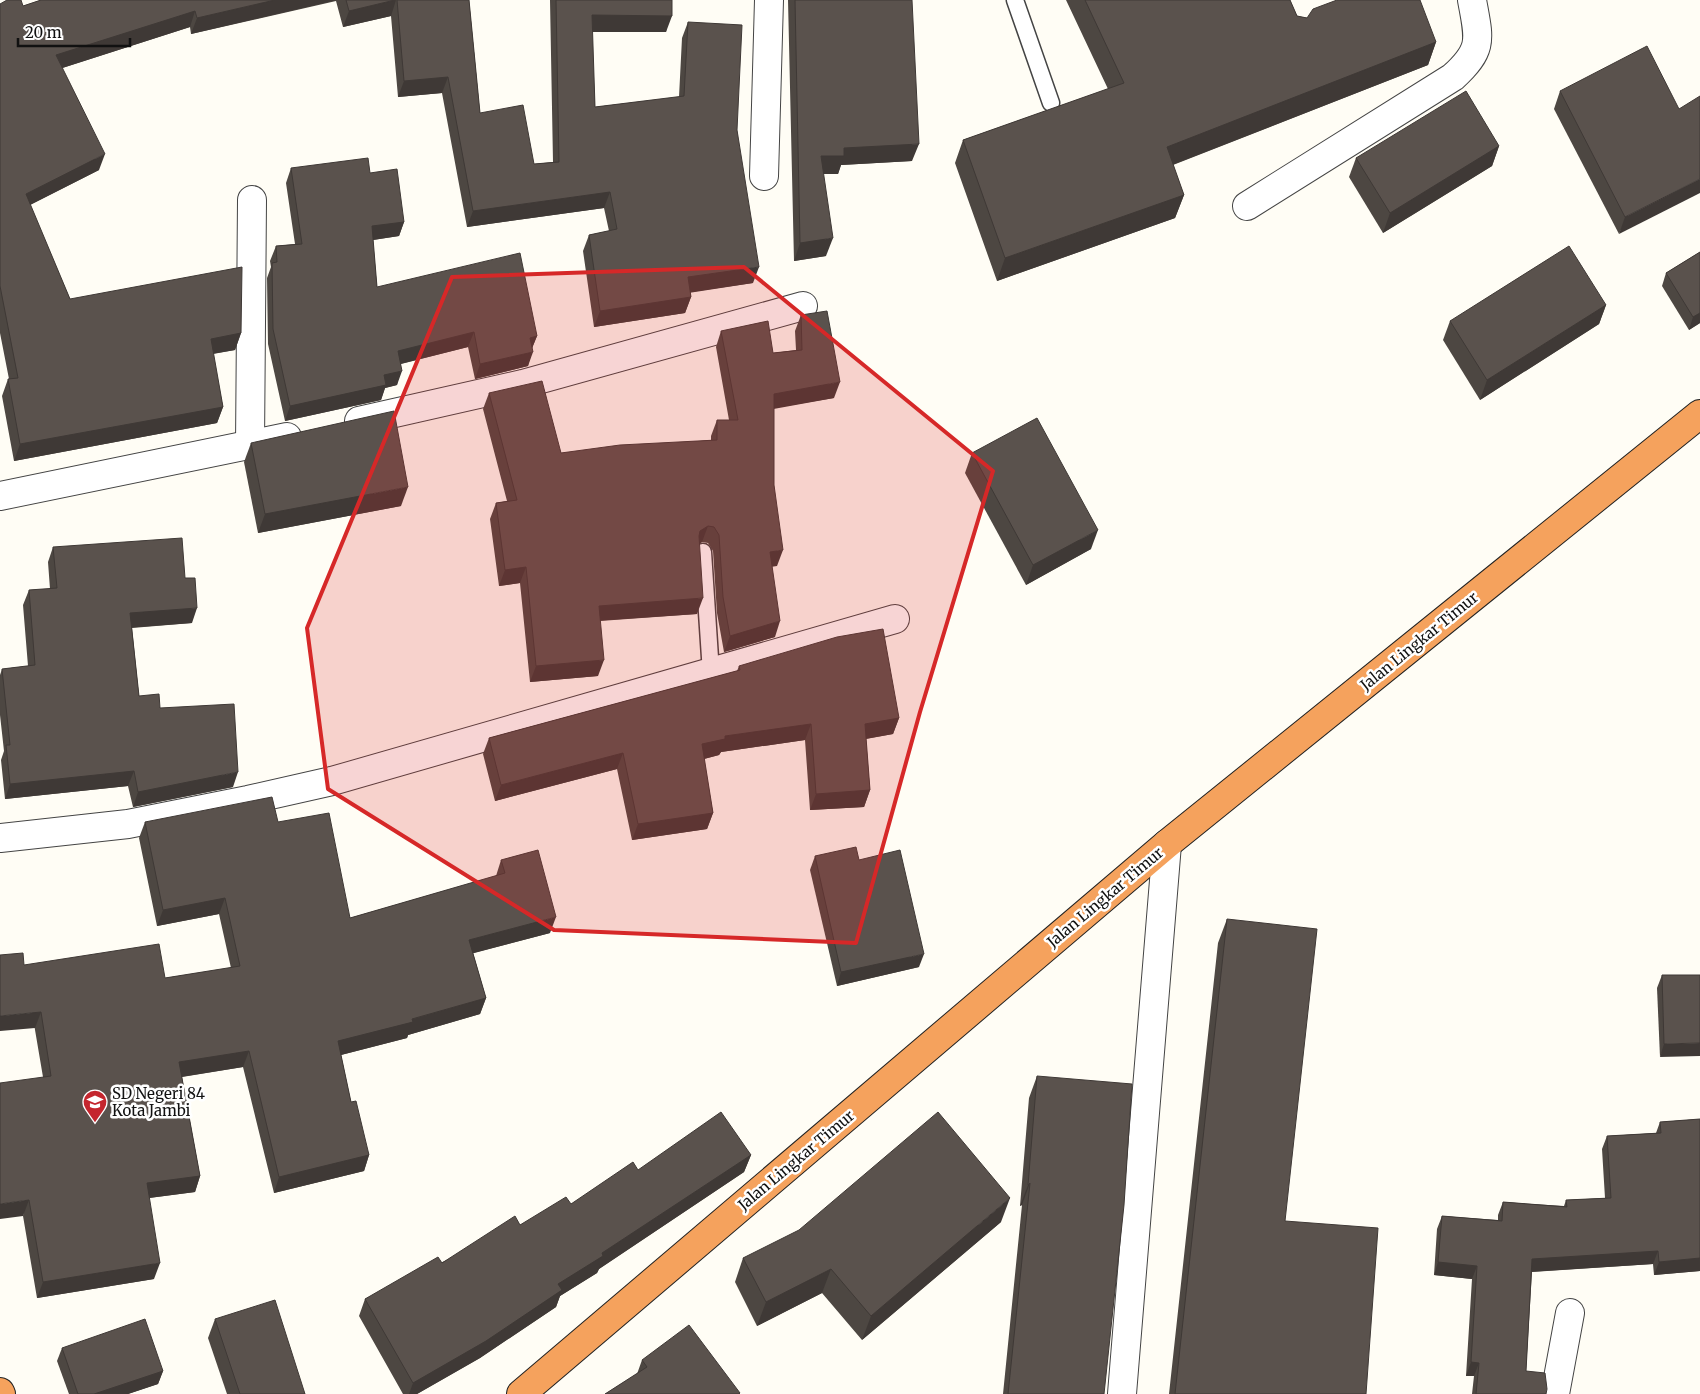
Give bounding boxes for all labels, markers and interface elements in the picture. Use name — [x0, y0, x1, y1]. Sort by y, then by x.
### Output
scale bar — [18, 15, 130, 47]
text: 20 m — [25, 23, 62, 42]
street label: Jalan Lingkar Timur — [1356, 588, 1482, 695]
street label: Jalan Lingkar Timur — [1042, 843, 1167, 952]
place label: SD Negeri 84 Kota Jambi — [112, 1084, 205, 1120]
school or university icon: SD Negeri 84 Kota Jambi — [82, 1089, 108, 1123]
street label: Jalan Lingkar Timur — [733, 1106, 858, 1215]

